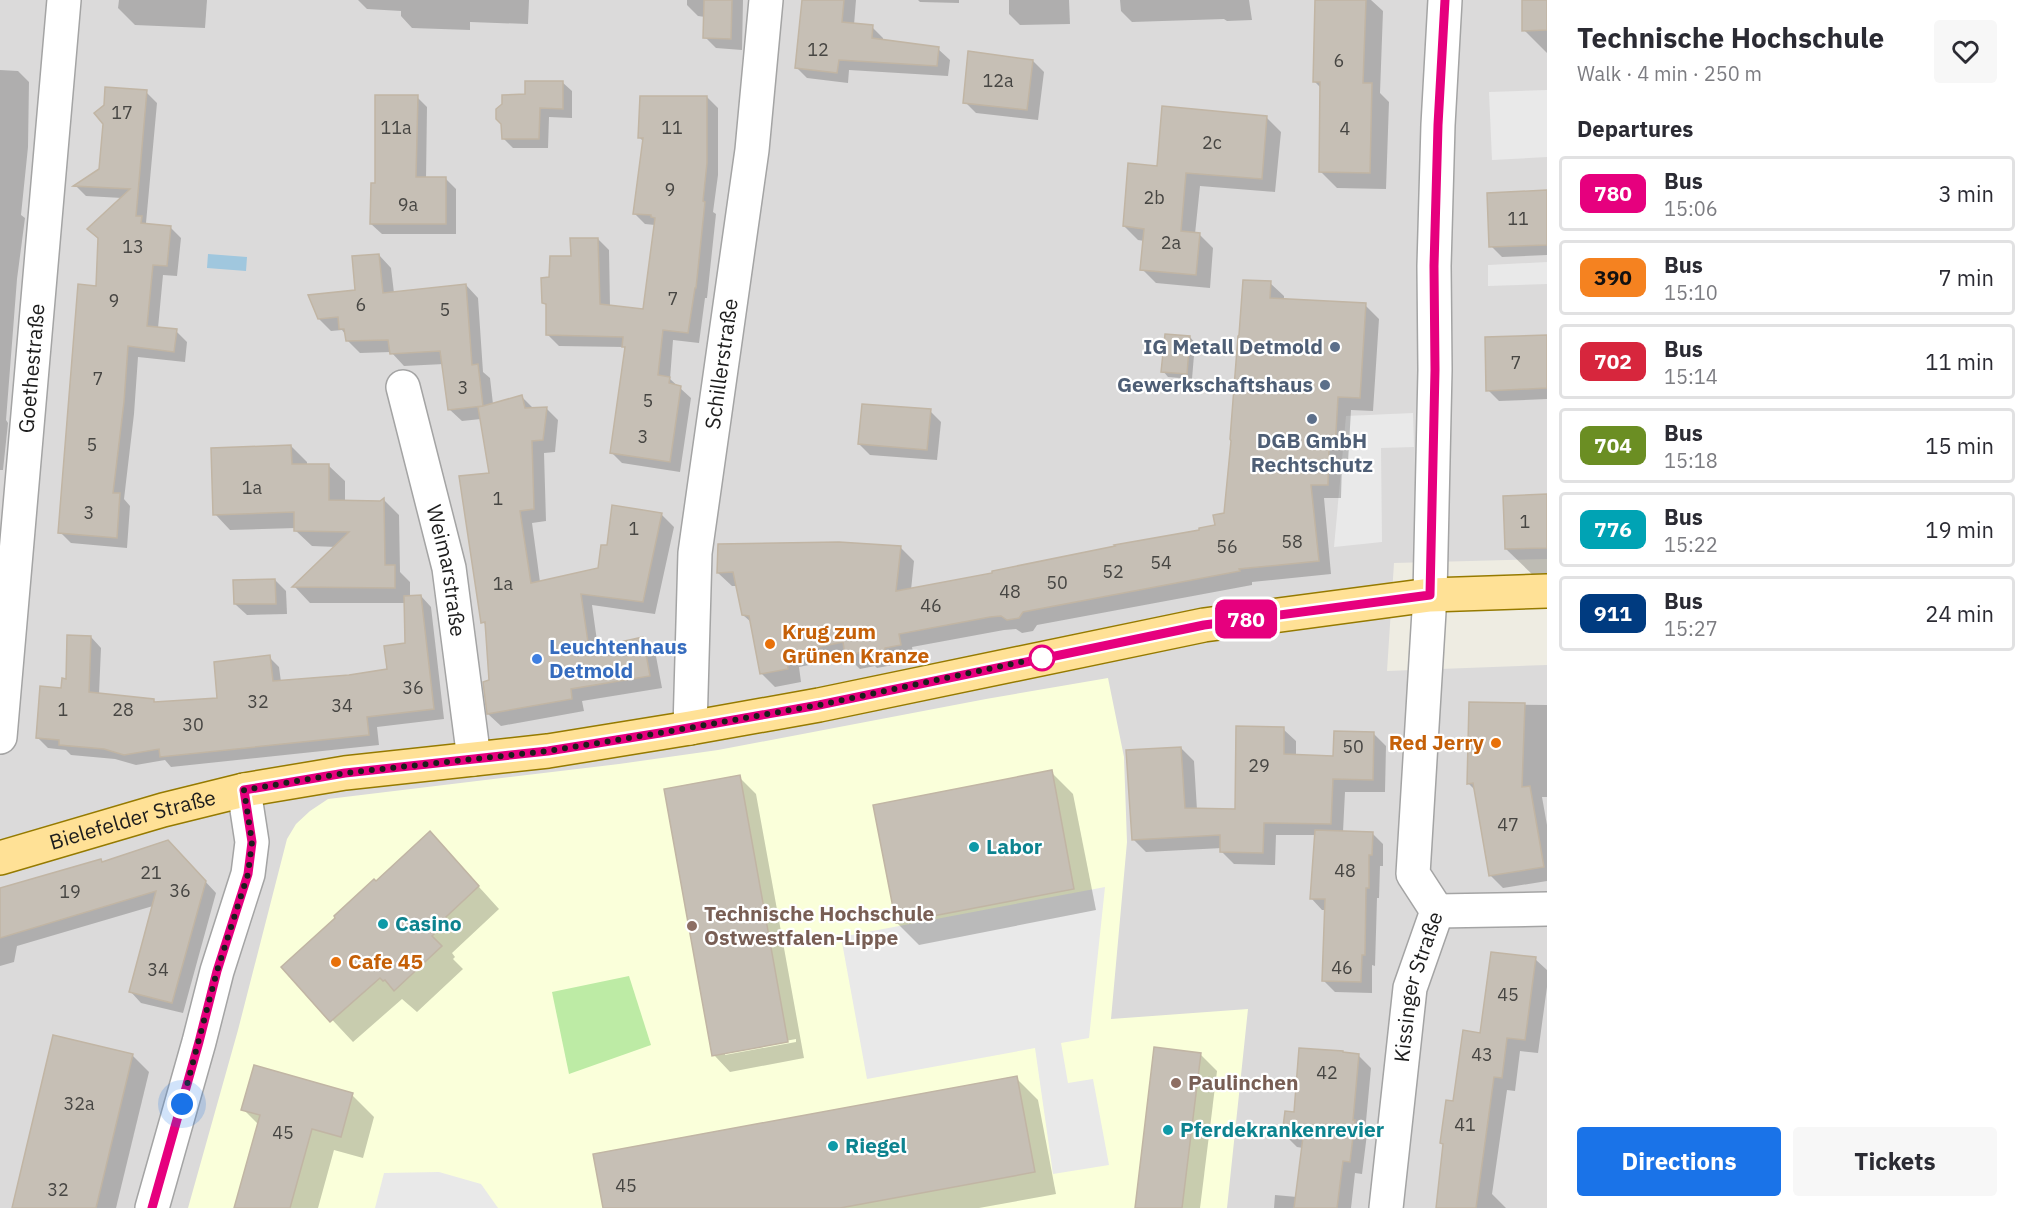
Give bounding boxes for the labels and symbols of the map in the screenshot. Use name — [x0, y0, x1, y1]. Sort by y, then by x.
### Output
house number: 12 — [807, 38, 829, 61]
house number: 6 — [1334, 49, 1344, 72]
house number: 12a — [982, 69, 1014, 92]
house number: 17 — [111, 101, 133, 124]
house number: 11a — [380, 116, 412, 139]
house number: 11 — [661, 116, 683, 139]
house number: 4 — [1340, 117, 1351, 140]
house number: 2c — [1202, 131, 1222, 154]
house number: 9 — [665, 178, 675, 201]
house number: 2b — [1143, 186, 1165, 209]
house number: 9a — [398, 193, 419, 216]
house number: 11 — [1507, 207, 1529, 230]
house number: 2a — [1161, 231, 1182, 254]
house number: 13 — [122, 235, 144, 258]
house number: 7 — [668, 287, 678, 310]
house number: 9 — [109, 289, 119, 312]
house number: 6 — [356, 293, 366, 316]
street label: Schillerstraße — [698, 297, 744, 431]
house number: 5 — [440, 298, 450, 321]
street label: Goethestraße — [11, 302, 51, 434]
place label: IG Metall Detmold — [1143, 332, 1323, 360]
marker: IG Metall Detmold — [1328, 340, 1342, 354]
house number: 7 — [1511, 351, 1521, 374]
house number: 7 — [93, 367, 103, 390]
place label: Gewerkschaftshaus — [1117, 370, 1313, 398]
house number: 3 — [458, 376, 468, 399]
marker: Gewerkschaftshaus — [1318, 378, 1332, 392]
house number: 5 — [643, 389, 653, 412]
marker: DGB GmbH Rechtschutz — [1305, 412, 1319, 426]
house number: 3 — [638, 425, 648, 448]
place label: DGB GmbH Rechtschutz — [1251, 426, 1373, 478]
house number: 5 — [87, 433, 97, 456]
house number: 1a — [242, 476, 263, 499]
house number: 1 — [493, 487, 503, 510]
house number: 3 — [84, 501, 94, 524]
street label: Weimarstraße — [420, 502, 473, 638]
house number: 1 — [1520, 510, 1530, 533]
house number: 1 — [629, 517, 639, 540]
house number: 58 — [1281, 530, 1303, 553]
house number: 56 — [1216, 535, 1238, 558]
house number: 54 — [1150, 551, 1172, 574]
house number: 52 — [1102, 560, 1124, 583]
house number: 50 — [1046, 571, 1068, 594]
house number: 1a — [493, 572, 514, 595]
house number: 48 — [999, 580, 1021, 603]
house number: 46 — [920, 594, 942, 617]
line badge: 780 — [1212, 600, 1280, 638]
place label: Krug zum Grünen Kranze — [782, 617, 930, 669]
place label: Leuchtenhaus Detmold — [549, 632, 687, 684]
marker: Krug zum Grünen Kranze — [763, 637, 777, 651]
unlabelled marker — [1029, 645, 1055, 671]
marker: Leuchtenhaus Detmold — [530, 652, 544, 666]
house number: 36 — [402, 676, 424, 699]
house number: 32 — [247, 690, 269, 713]
house number: 34 — [331, 694, 353, 717]
house number: 1 — [58, 698, 68, 721]
house number: 28 — [112, 698, 134, 721]
house number: 30 — [182, 713, 204, 736]
place label: Red Jerry — [1389, 728, 1485, 756]
house number: 50 — [1342, 735, 1364, 758]
marker: Red Jerry — [1489, 736, 1503, 750]
house number: 29 — [1248, 754, 1270, 777]
street label: Bielefelder Straße — [46, 783, 218, 856]
house number: 47 — [1497, 813, 1519, 836]
place label: Labor — [986, 832, 1043, 860]
marker: Labor — [967, 840, 981, 854]
house number: 48 — [1334, 859, 1356, 882]
house number: 21 — [140, 861, 162, 884]
house number: 36 — [169, 879, 191, 902]
house number: 19 — [59, 880, 81, 903]
place label: Technische Hochschule Ostwestfalen-Lippe — [704, 899, 935, 951]
street label: Kissinger Straße — [1387, 907, 1449, 1064]
place label: Casino — [395, 909, 462, 937]
marker: Casino — [376, 917, 390, 931]
marker: Technische Hochschule Ostwestfalen-Lippe — [685, 919, 699, 933]
place label: Cafe 45 — [348, 947, 423, 975]
marker: Cafe 45 — [329, 955, 343, 969]
house number: 46 — [1331, 956, 1353, 979]
house number: 34 — [147, 958, 169, 981]
house number: 45 — [1497, 983, 1519, 1006]
house number: 43 — [1471, 1043, 1493, 1066]
house number: 42 — [1316, 1061, 1338, 1084]
place label: Paulinchen — [1188, 1068, 1299, 1096]
marker: Paulinchen — [1169, 1076, 1183, 1090]
your location — [167, 1089, 197, 1119]
house number: 32a — [63, 1092, 95, 1115]
house number: 41 — [1454, 1113, 1476, 1136]
place label: Pferdekrankenrevier — [1180, 1115, 1385, 1143]
house number: 45 — [272, 1121, 294, 1144]
marker: Pferdekrankenrevier — [1161, 1123, 1175, 1137]
place label: Riegel — [845, 1131, 907, 1159]
marker: Riegel — [826, 1139, 840, 1153]
house number: 45 — [615, 1174, 637, 1197]
house number: 32 — [47, 1178, 69, 1201]

